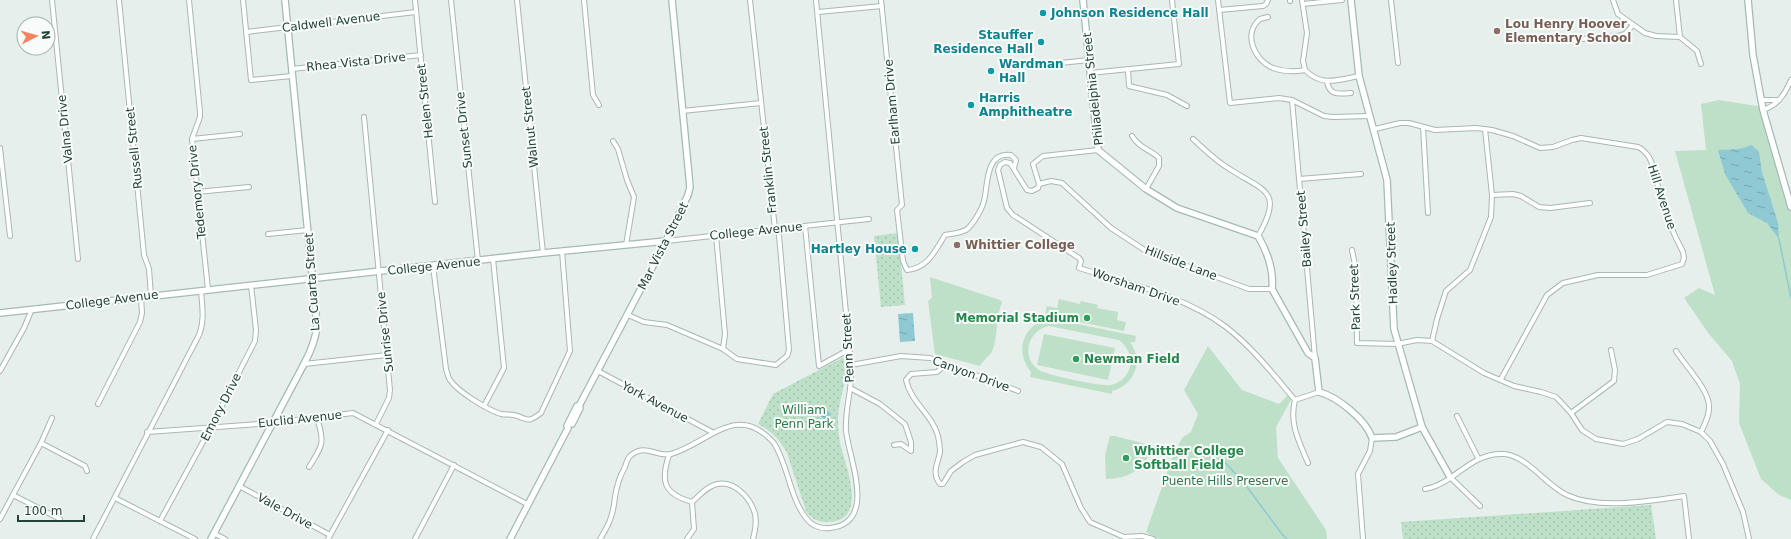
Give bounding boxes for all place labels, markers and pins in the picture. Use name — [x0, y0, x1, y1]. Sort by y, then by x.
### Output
place label: Johnson Residence Hall — [1050, 6, 1209, 20]
marker: Johnson Residence Hall — [1038, 8, 1048, 18]
place label: Lou Henry Hoover Elementary School — [1505, 17, 1631, 45]
marker: Lou Henry Hoover Elementary School — [1492, 26, 1502, 36]
place label: Stauffer Residence Hall — [933, 28, 1033, 56]
marker: Stauffer Residence Hall — [1036, 37, 1046, 47]
place label: Wardman Hall — [999, 57, 1064, 85]
marker: Wardman Hall — [986, 66, 996, 76]
place label: Harris Amphitheatre — [979, 91, 1072, 119]
marker: Harris Amphitheatre — [966, 100, 976, 110]
place label: Whittier College — [965, 238, 1075, 252]
marker: Whittier College — [952, 240, 962, 250]
place label: Hartley House — [811, 242, 907, 256]
marker: Hartley House — [910, 244, 920, 254]
place label: Memorial Stadium — [956, 311, 1079, 325]
marker: Memorial Stadium — [1082, 313, 1092, 323]
place label: Newman Field — [1084, 352, 1180, 366]
marker: Newman Field — [1071, 354, 1081, 364]
place label: Whittier College Softball Field — [1134, 444, 1244, 472]
marker: Whittier College Softball Field — [1121, 453, 1131, 463]

